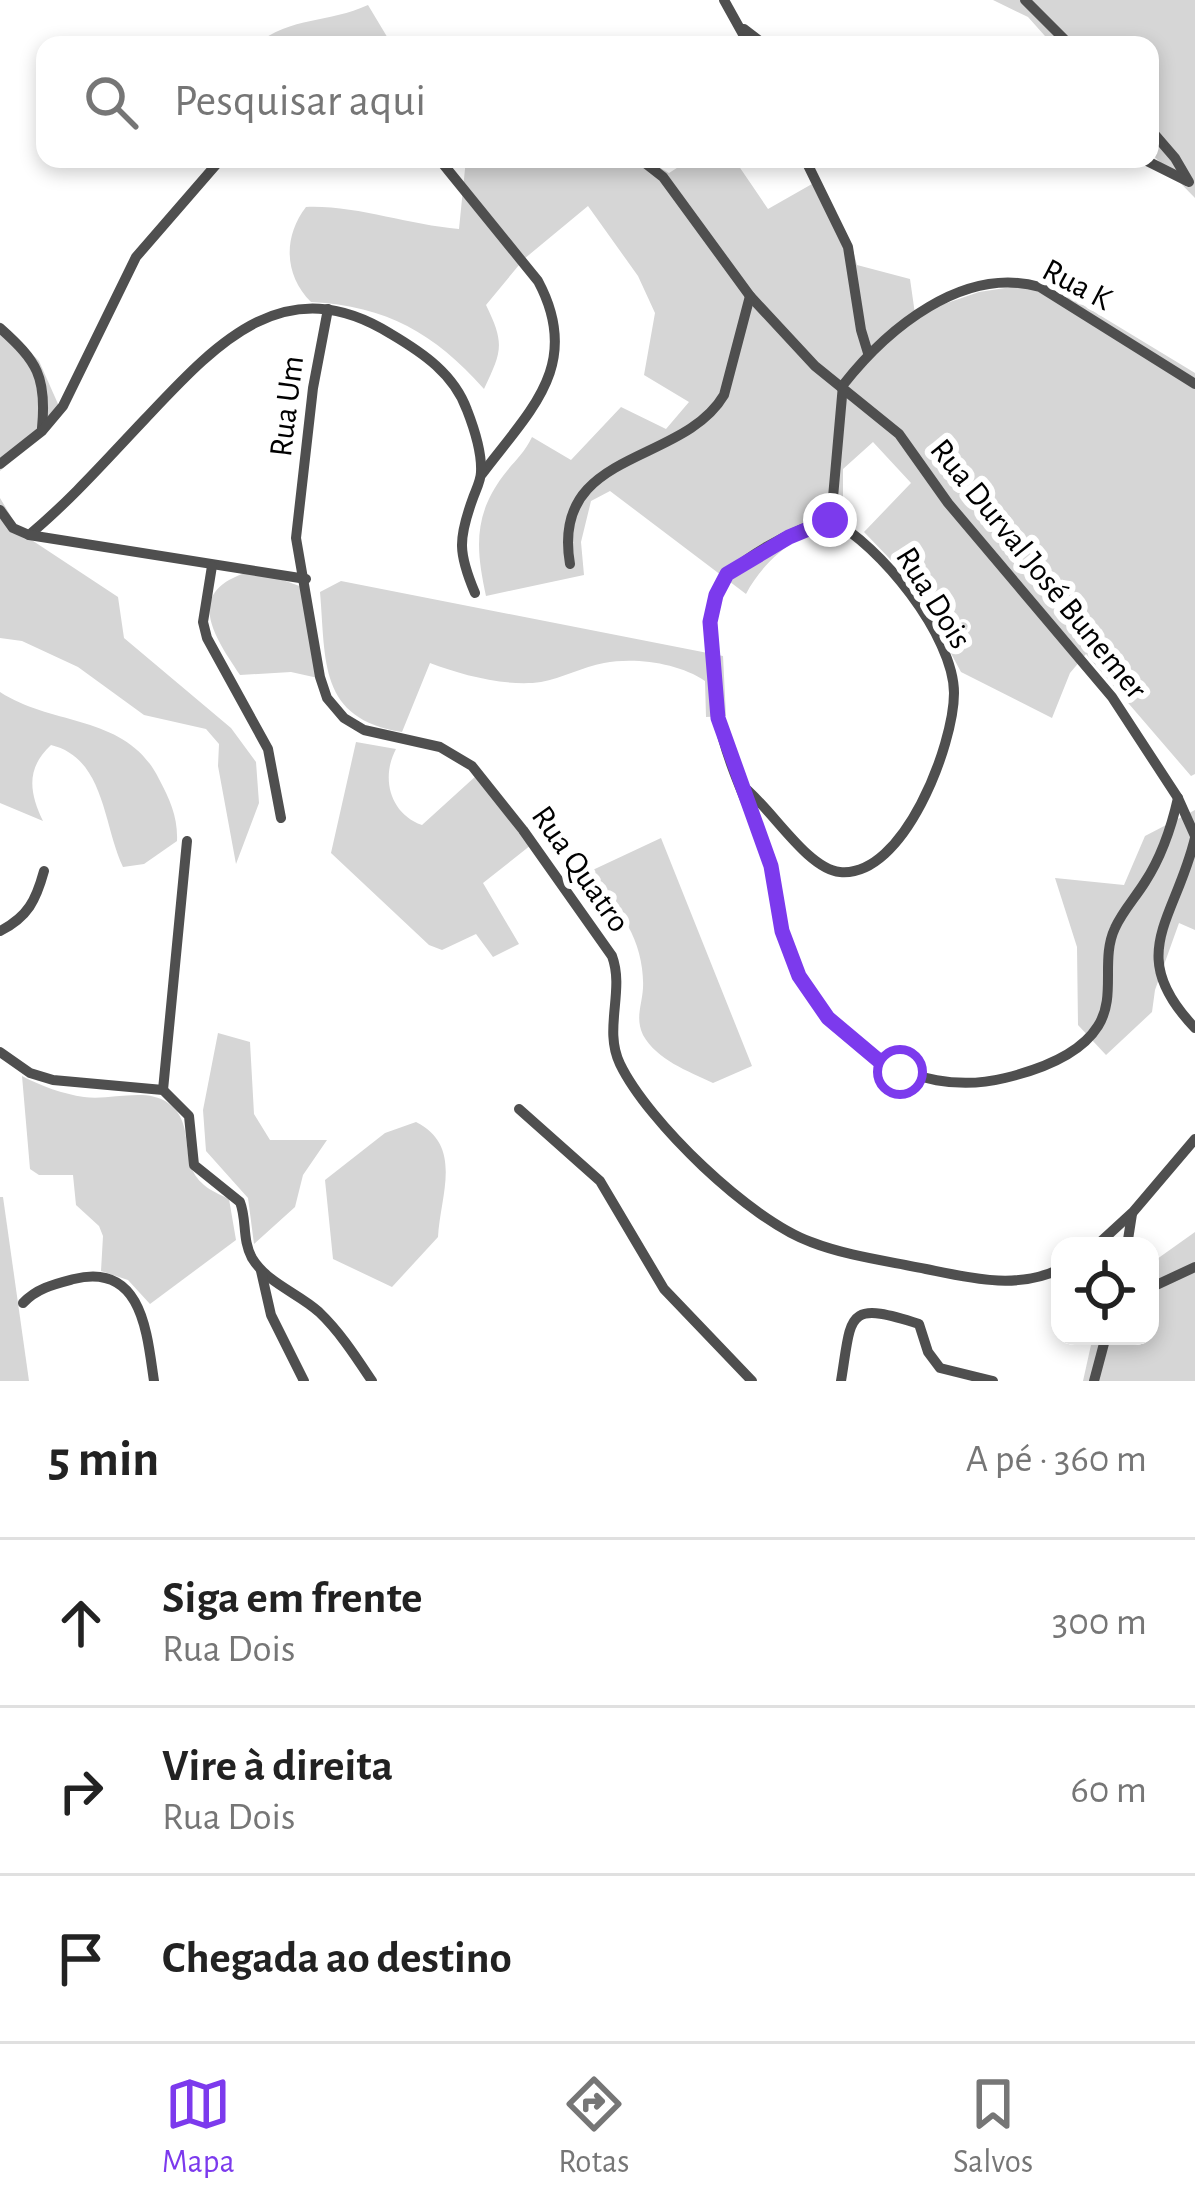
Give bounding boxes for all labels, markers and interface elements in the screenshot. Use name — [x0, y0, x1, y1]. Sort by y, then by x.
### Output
search box — [36, 36, 1159, 168]
icon: search — [78, 69, 144, 135]
text: Pesquisar aqui — [174, 79, 426, 124]
street label: Rua K — [1037, 253, 1118, 317]
street label: Rua Um — [265, 354, 310, 459]
street label: Rua Durval José Bunemer — [923, 433, 1153, 706]
route end — [803, 493, 857, 547]
street label: Rua Dois — [889, 542, 977, 655]
street label: Rua Quatro — [525, 800, 635, 939]
route start — [873, 1045, 927, 1099]
map controls — [1051, 1237, 1159, 1345]
button: locate — [1051, 1237, 1159, 1345]
text: 5 min — [48, 1434, 159, 1485]
text: A pé · 360 m — [966, 1440, 1147, 1479]
text: Siga em frente — [162, 1576, 423, 1621]
icon: ahead — [48, 1590, 114, 1656]
text: 300 m — [1052, 1603, 1147, 1642]
text: Rua Dois — [162, 1630, 295, 1669]
text: Vire à direita — [162, 1744, 393, 1789]
icon: right — [48, 1758, 114, 1824]
text: 60 m — [1070, 1771, 1147, 1810]
text: Rua Dois — [162, 1798, 295, 1837]
icon: arrive — [48, 1926, 114, 1992]
text: Chegada ao destino — [162, 1936, 512, 1981]
tab: Mapa — [162, 2071, 235, 2183]
tab: Rotas — [558, 2071, 630, 2183]
tab: Salvos — [953, 2071, 1033, 2183]

